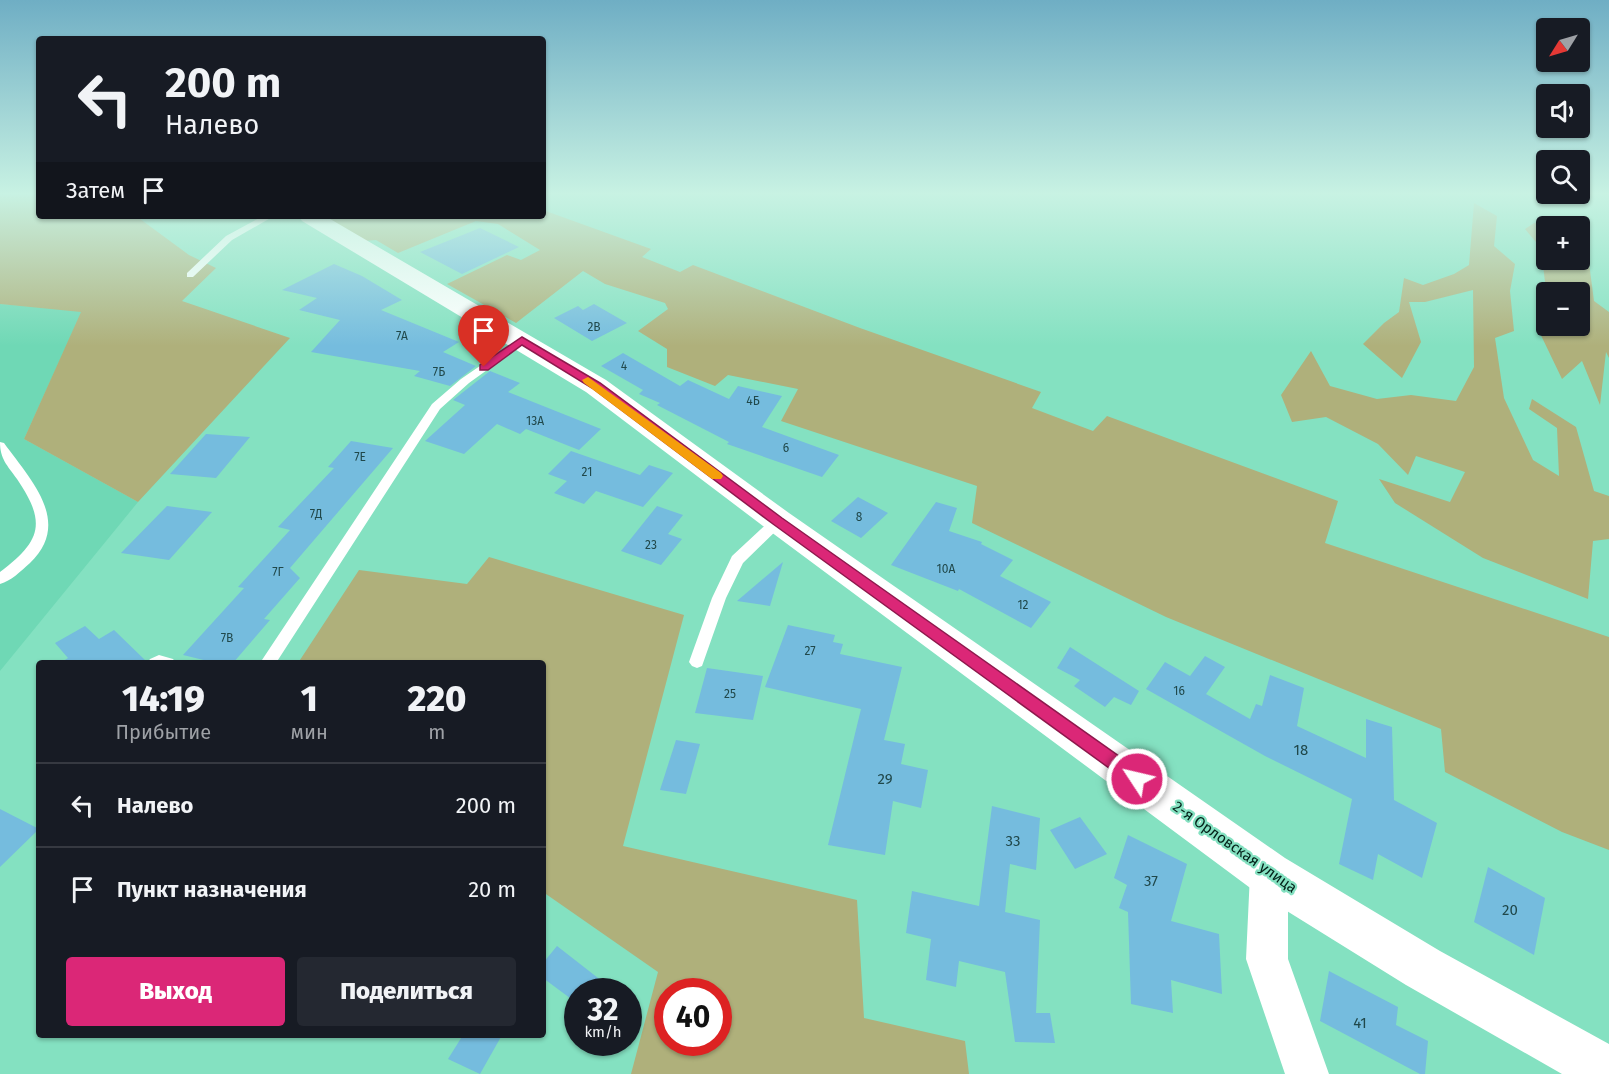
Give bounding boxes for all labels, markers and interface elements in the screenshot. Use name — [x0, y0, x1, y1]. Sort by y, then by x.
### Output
north arrow — [1536, 18, 1590, 72]
map controls — [1536, 18, 1590, 336]
text: 200 m — [165, 58, 281, 108]
icon: left — [66, 60, 144, 138]
button: sound — [1536, 84, 1590, 138]
text: Налево — [165, 109, 259, 141]
button: search — [1536, 150, 1590, 204]
icon: arrive — [137, 174, 170, 207]
text: Затем — [66, 177, 125, 204]
button: + — [1536, 216, 1590, 270]
button: − — [1536, 282, 1590, 336]
pin — [458, 305, 509, 367]
icon: arrive — [467, 314, 500, 347]
house number: 2В — [587, 320, 601, 334]
house number: 7А — [396, 329, 408, 343]
house number: 4 — [621, 359, 628, 373]
house number: 7Б — [433, 365, 445, 379]
house number: 4Б — [746, 394, 760, 408]
house number: 13А — [526, 414, 544, 428]
house number: 6 — [783, 441, 789, 455]
house number: 7Е — [354, 450, 366, 464]
house number: 21 — [582, 465, 592, 479]
house number: 7Д — [310, 507, 322, 521]
house number: 8 — [856, 510, 863, 524]
house number: 23 — [645, 538, 657, 552]
house number: 10А — [937, 562, 956, 576]
house number: 7Г — [272, 565, 284, 579]
house number: 12 — [1017, 598, 1029, 612]
house number: 7В — [221, 631, 233, 645]
house number: 27 — [804, 644, 816, 658]
text: 14:19 — [122, 677, 205, 721]
text: 1 — [301, 677, 318, 721]
text: 220 — [407, 677, 466, 721]
house number: 16 — [1173, 684, 1185, 698]
house number: 25 — [724, 687, 736, 701]
text: Прибытие — [116, 720, 211, 744]
text: мин — [291, 720, 328, 744]
text: m — [428, 720, 445, 744]
house number: 18 — [1294, 741, 1308, 759]
position arrow — [1105, 747, 1169, 811]
house number: 29 — [877, 770, 893, 788]
icon: left — [66, 789, 99, 822]
text: Налево — [117, 792, 193, 819]
text: 200 m — [456, 792, 516, 819]
street label: 2-я Орловская улица — [1169, 797, 1301, 897]
house number: 33 — [1006, 832, 1020, 850]
house number: 37 — [1144, 872, 1158, 890]
icon: arrive — [66, 873, 99, 906]
text: Пункт назначения — [117, 876, 307, 903]
text: 20 m — [468, 876, 516, 903]
house number: 20 — [1502, 901, 1518, 919]
button: Выход — [66, 957, 285, 1026]
button: Поделиться — [297, 957, 516, 1026]
speed limit sign: 40 — [654, 978, 732, 1056]
text: 32 — [588, 992, 618, 1028]
house number: 41 — [1353, 1014, 1367, 1032]
text: km/h — [584, 1023, 622, 1041]

